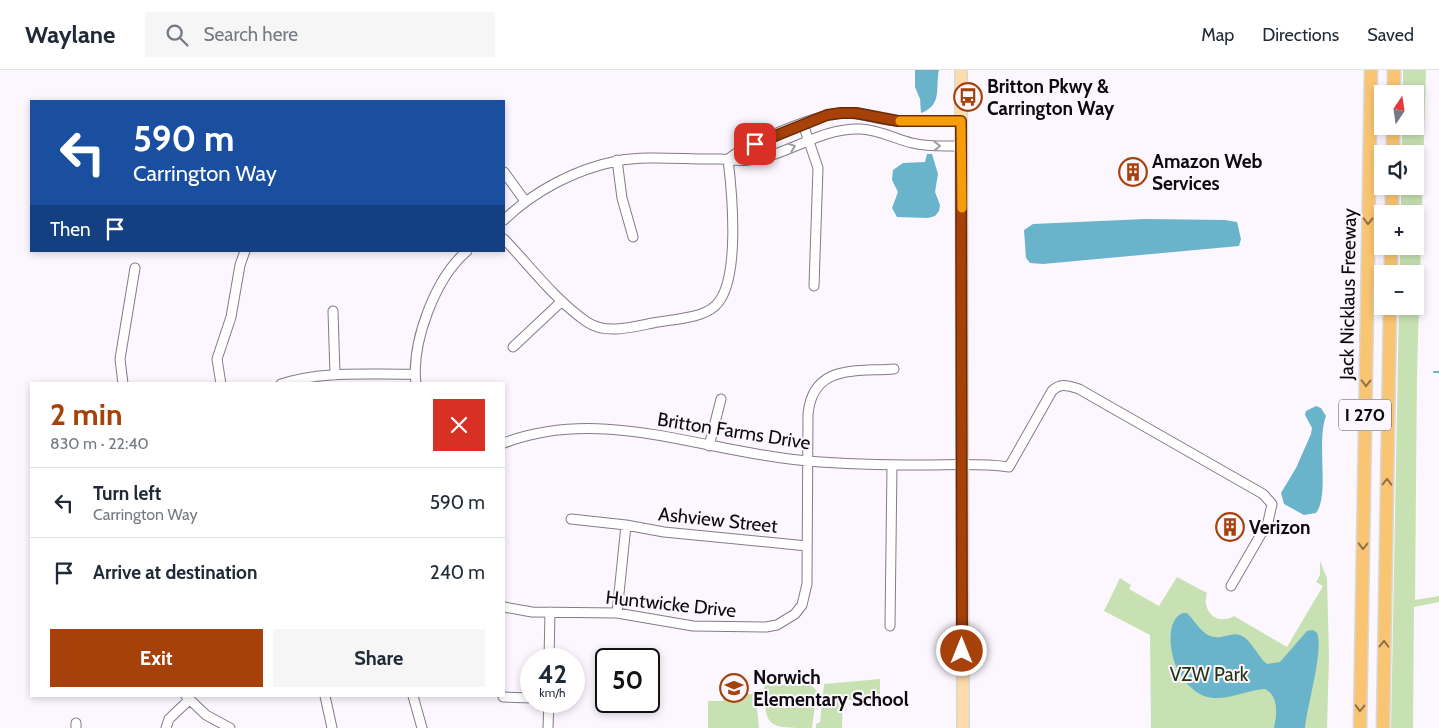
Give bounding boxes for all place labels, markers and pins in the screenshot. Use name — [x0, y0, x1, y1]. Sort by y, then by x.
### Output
place label: Britton Pkwy & Carrington Way — [987, 75, 1115, 120]
bus stop icon: Britton Pkwy & Carrington Way — [953, 82, 983, 112]
pin — [734, 123, 776, 165]
place label: Amazon Web Services — [1152, 150, 1263, 195]
building icon: Amazon Web Services — [1118, 157, 1148, 187]
building icon: Verizon — [1215, 512, 1245, 542]
place label: Verizon — [1249, 516, 1311, 539]
place label: Norwich Elementary School — [753, 666, 909, 711]
school or university icon: Norwich Elementary School — [719, 673, 749, 703]

